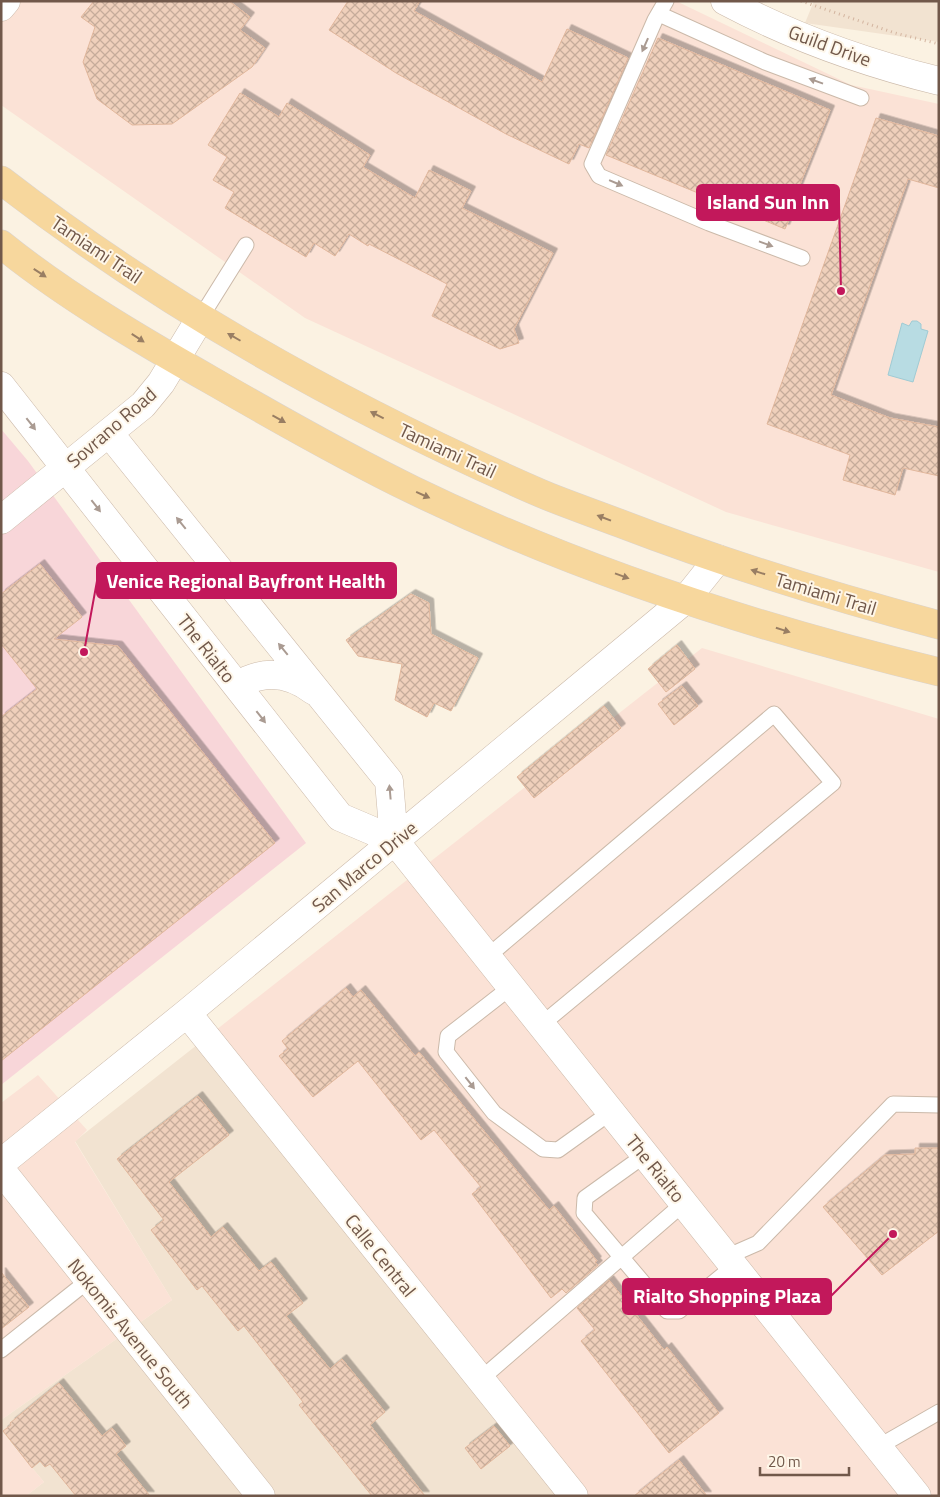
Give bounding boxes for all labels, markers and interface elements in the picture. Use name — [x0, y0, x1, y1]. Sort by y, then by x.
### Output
street label: Guild Drive — [785, 17, 875, 73]
one-way arrow — [640, 38, 648, 52]
one-way arrow — [808, 76, 823, 84]
one-way arrow — [609, 180, 623, 188]
callout: Island Sun Inn — [697, 185, 839, 220]
text: Island Sun Inn — [707, 186, 829, 217]
street label: Tamiami Trail — [46, 208, 148, 290]
one-way arrow — [759, 240, 774, 248]
one-way arrow — [34, 268, 47, 278]
one-way arrow — [132, 333, 145, 342]
one-way arrow — [228, 333, 241, 342]
street label: Sovrano Road — [60, 380, 162, 474]
one-way arrow — [369, 411, 384, 419]
one-way arrow — [272, 415, 286, 423]
street label: Tamiami Trail — [394, 415, 502, 485]
one-way arrow — [26, 417, 37, 430]
one-way arrow — [416, 491, 430, 499]
one-way arrow — [91, 499, 101, 513]
one-way arrow — [597, 514, 612, 521]
one-way arrow — [176, 516, 187, 529]
callout: Venice Regional Bayfront Health — [97, 563, 396, 598]
street label: Tamiami Trail — [772, 564, 880, 622]
text: Venice Regional Bayfront Health — [106, 565, 386, 596]
one-way arrow — [750, 568, 765, 575]
one-way arrow — [614, 573, 629, 580]
street label: The Rialto — [171, 607, 243, 689]
one-way arrow — [775, 627, 790, 634]
one-way arrow — [277, 643, 288, 656]
one-way arrow — [256, 710, 266, 724]
one-way arrow — [385, 784, 393, 800]
street label: San Marco Drive — [305, 813, 423, 919]
one-way arrow — [465, 1076, 476, 1089]
street label: The Rialto — [619, 1128, 693, 1208]
street label: Calle Central — [338, 1207, 424, 1303]
street label: Nokomis Avenue South — [61, 1252, 201, 1414]
callout: Rialto Shopping Plaza — [623, 1279, 831, 1314]
text: Rialto Shopping Plaza — [633, 1280, 821, 1311]
scale bar — [760, 1444, 849, 1476]
text: 20 m — [768, 1450, 801, 1473]

